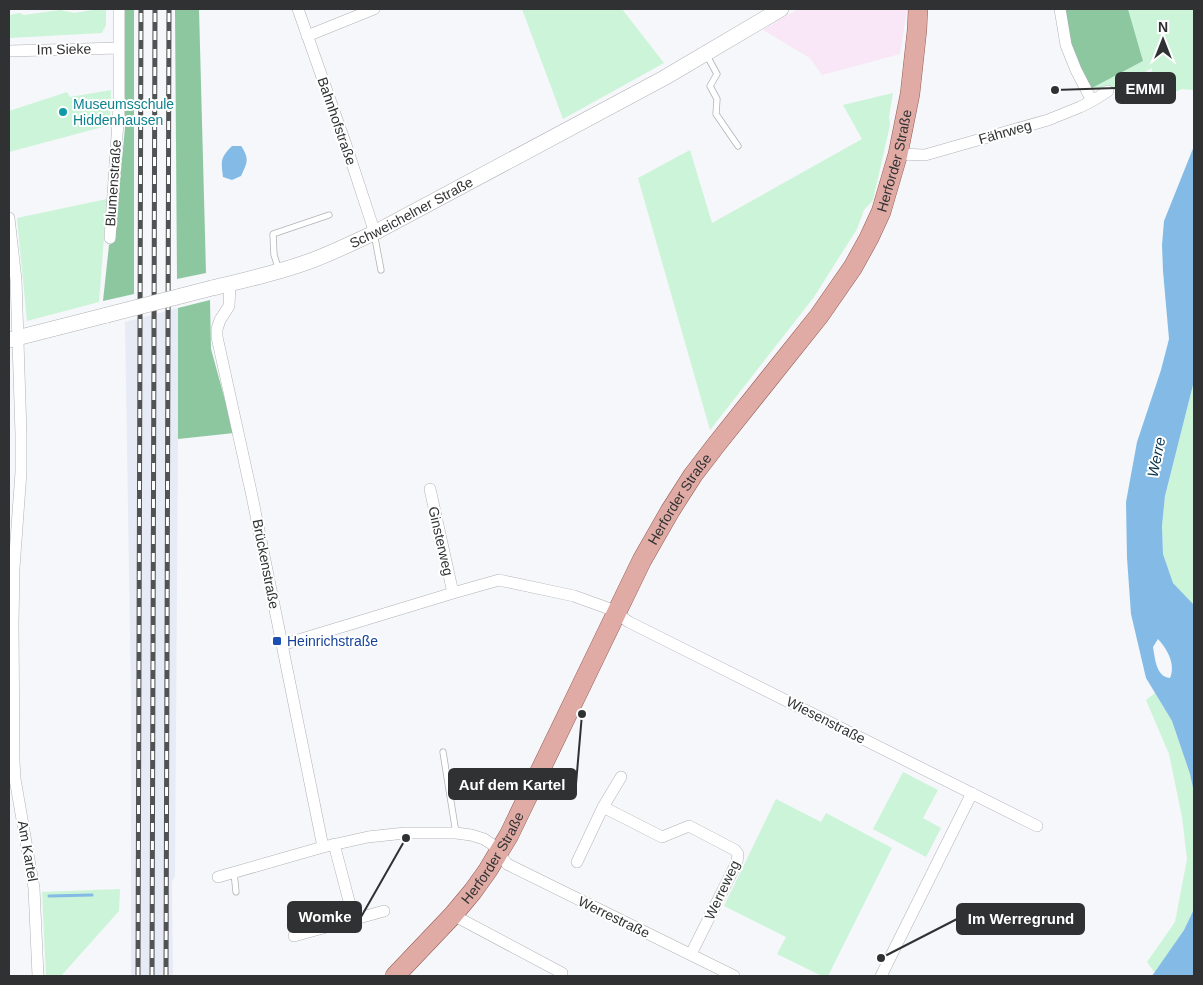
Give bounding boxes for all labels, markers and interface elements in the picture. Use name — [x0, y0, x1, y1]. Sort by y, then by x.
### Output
north arrow — [1138, 15, 1188, 65]
text: N — [1158, 19, 1168, 35]
street label: Im Sieke — [37, 41, 92, 57]
callout: EMMI — [1116, 73, 1175, 103]
street label: Bahnhofstraße — [314, 75, 360, 167]
text: EMMI — [1125, 80, 1165, 97]
place label: Museumsschule Hiddenhausen — [73, 96, 174, 128]
marker: Museumsschule Hiddenhausen — [57, 106, 69, 118]
street label: Herforder Straße — [873, 108, 915, 214]
street label: Fährweg — [977, 117, 1033, 147]
street label: Blumenstraße — [102, 139, 124, 227]
street label: Schweichelner Straße — [347, 174, 476, 251]
water label: Werre — [1143, 435, 1169, 479]
street label: Herforder Straße — [644, 450, 715, 548]
street label: Ginsterweg — [425, 505, 457, 577]
street label: Brückenstraße — [249, 518, 283, 610]
place label: Heinrichstraße — [287, 633, 378, 649]
marker: Heinrichstraße — [271, 635, 283, 647]
street label: Wiesenstraße — [784, 693, 868, 747]
callout: Auf dem Kartel — [449, 769, 576, 799]
text: Auf dem Kartel — [459, 776, 565, 793]
street label: Herforder Straße — [458, 809, 527, 907]
street label: Am Kartel — [15, 819, 41, 883]
street label: Werreweg — [701, 858, 743, 922]
street label: Werrestraße — [576, 893, 653, 941]
callout: Womke — [288, 902, 361, 932]
callout: Im Werregrund — [957, 904, 1084, 934]
text: Womke — [298, 908, 352, 925]
text: Im Werregrund — [968, 910, 1074, 927]

